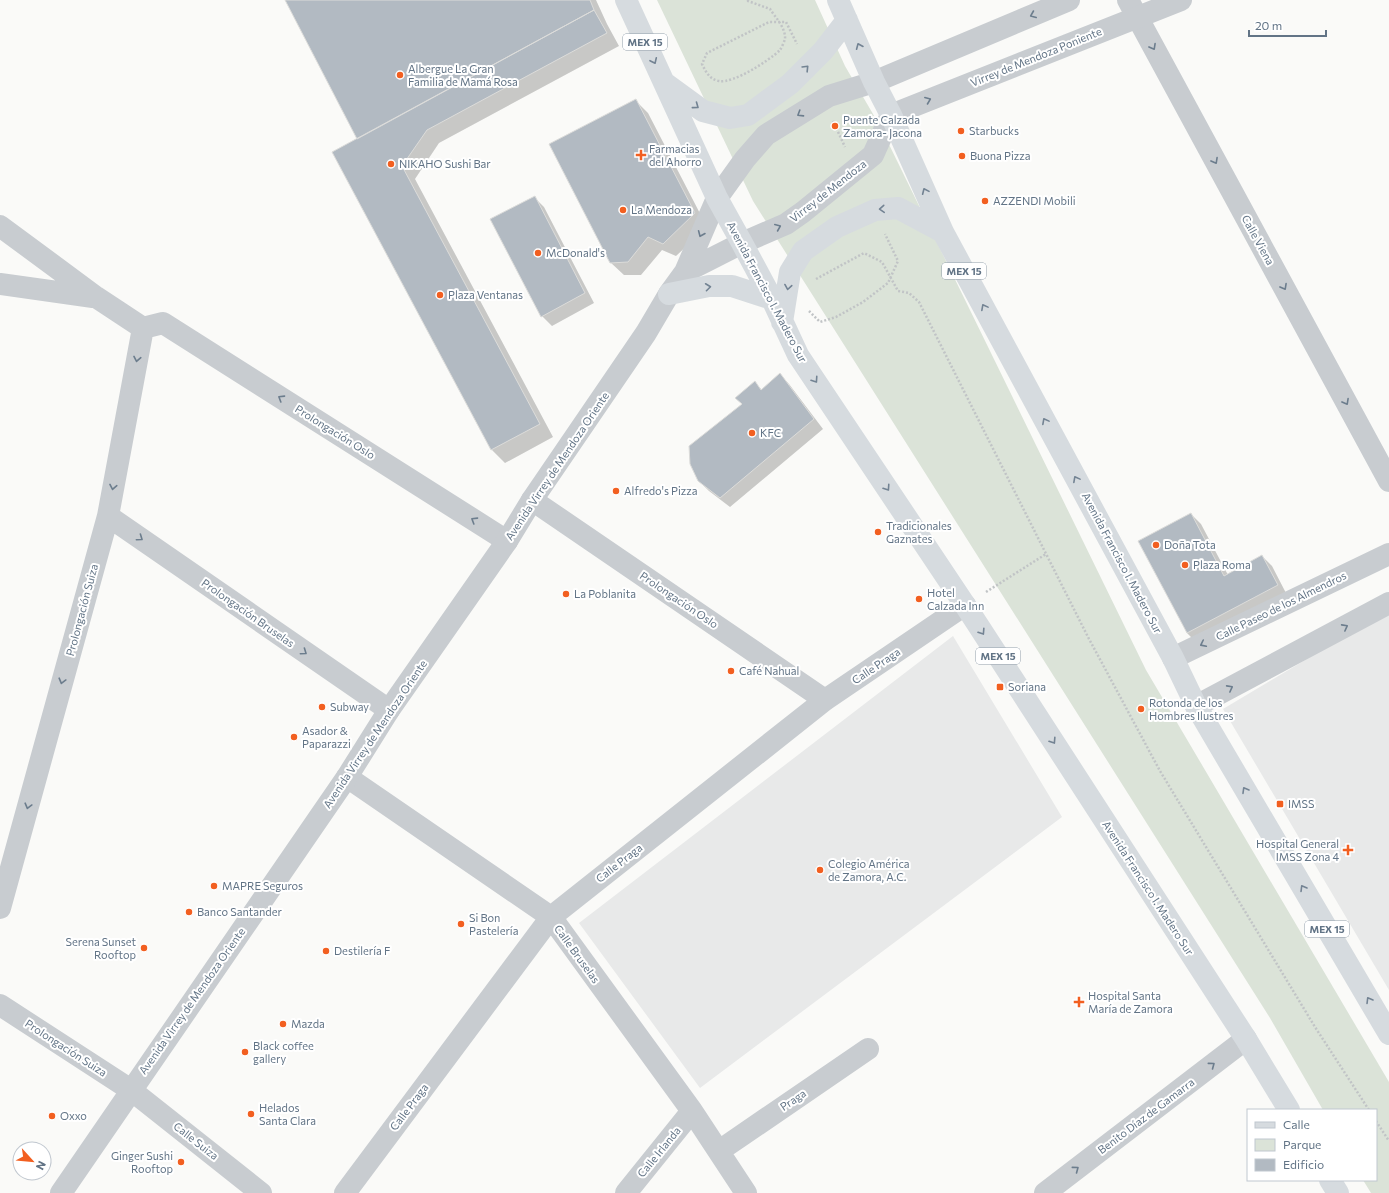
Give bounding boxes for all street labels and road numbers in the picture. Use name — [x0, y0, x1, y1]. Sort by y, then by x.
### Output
street label: Virrey de Mendoza Poniente — [968, 24, 1103, 89]
road number: MEX 15 — [623, 34, 667, 50]
street label: Virrey de Mendoza — [787, 157, 869, 224]
street label: Calle Viena — [1239, 213, 1277, 267]
street label: Avenida Francisco I. Madero Sur — [725, 219, 810, 365]
road number: MEX 15 — [942, 263, 986, 279]
street label: Avenida Virrey de Mendoza Oriente — [502, 389, 611, 542]
street label: Prolongación Oslo — [293, 402, 378, 462]
street label: Avenida Francisco I. Madero Sur — [1080, 490, 1165, 636]
street label: Prolongación Suiza — [63, 562, 100, 657]
street label: Calle Paseo de los Almendros — [1213, 568, 1348, 643]
street label: Prolongación Oslo — [638, 569, 721, 631]
street label: Prolongación Bruselas — [199, 576, 297, 650]
street label: Calle Praga — [849, 645, 902, 686]
road number: MEX 15 — [976, 648, 1020, 664]
street label: Avenida Virrey de Mendoza Oriente — [320, 657, 429, 810]
street label: Avenida Francisco I. Madero Sur — [1100, 818, 1197, 958]
street label: Calle Praga — [593, 840, 645, 885]
road number: MEX 15 — [1305, 921, 1349, 937]
street label: Calle Bruselas — [552, 922, 603, 985]
street label: Avenida Virrey de Mendoza Oriente — [136, 925, 247, 1076]
street label: Prolongación Suiza — [23, 1016, 110, 1079]
street label: Benito Díaz de Gamarra — [1095, 1075, 1196, 1156]
street label: Calle Praga — [387, 1081, 430, 1133]
street label: Praga — [777, 1086, 808, 1113]
street label: Calle Suiza — [171, 1119, 221, 1162]
street label: Calle Irlanda — [634, 1124, 683, 1180]

